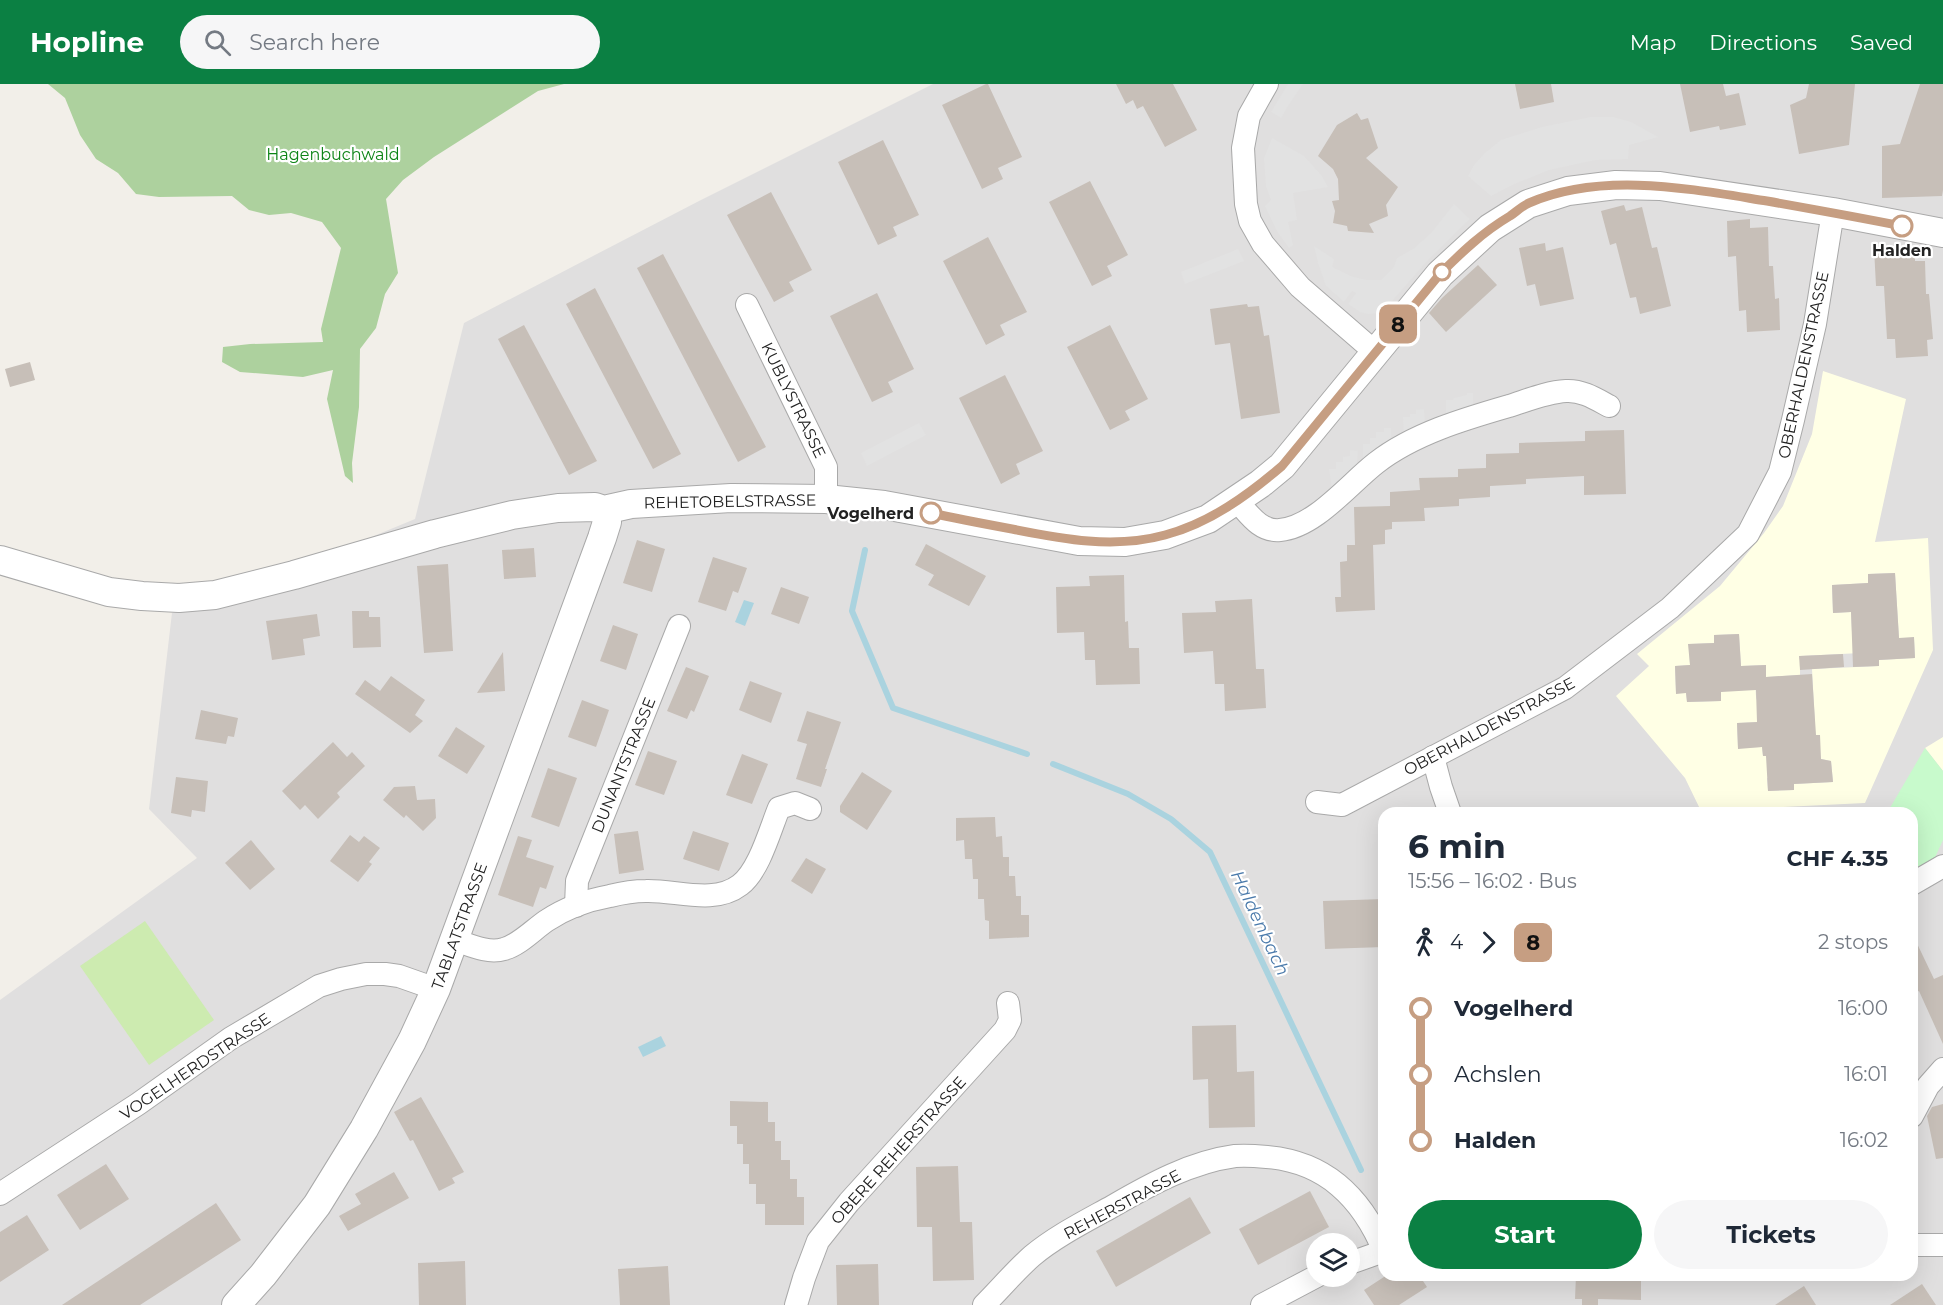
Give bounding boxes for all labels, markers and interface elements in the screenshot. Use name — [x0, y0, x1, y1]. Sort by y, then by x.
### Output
search box — [180, 15, 600, 69]
text: Hopline — [30, 25, 144, 59]
icon: search — [201, 26, 234, 59]
text: Search here — [249, 29, 380, 56]
text: Map — [1630, 30, 1676, 55]
text: Directions — [1709, 30, 1817, 55]
text: Saved — [1850, 30, 1913, 55]
park label: Hagenbuchwald — [266, 145, 400, 164]
marker: Halden — [1891, 215, 1913, 237]
place label: Halden — [1872, 241, 1932, 260]
unlabelled marker — [1433, 263, 1451, 281]
street label: OBERHALDENSTRASSE — [1774, 270, 1833, 460]
line badge: 8 — [1378, 304, 1418, 344]
text: 8 — [1391, 312, 1405, 337]
street label: KUBLYSTRASSE — [757, 339, 830, 461]
street label: REHETOBELSTRASSE — [643, 490, 817, 513]
marker: Vogelherd — [920, 502, 942, 524]
place label: Vogelherd — [826, 504, 914, 523]
street label: OBERHALDENSTRASSE — [1401, 673, 1578, 780]
street label: DUNANTSTRASSE — [588, 695, 659, 836]
text: 6 min — [1408, 826, 1506, 866]
text: CHF 4.35 — [1787, 845, 1888, 872]
street label: TABLATSTRASSE — [428, 860, 491, 992]
water label: Haldenbach — [1226, 867, 1294, 979]
text: 15:56 – 16:02 · Bus — [1408, 869, 1577, 893]
icon: walk — [1408, 926, 1441, 959]
icon: forward — [1472, 926, 1505, 959]
text: 4 — [1450, 930, 1463, 954]
text: 8 — [1526, 930, 1540, 955]
text: 2 stops — [1818, 930, 1888, 954]
text: Vogelherd — [1454, 995, 1573, 1022]
text: 16:00 — [1838, 996, 1888, 1020]
street label: VOGELHERDSTRASSE — [116, 1009, 274, 1124]
text: Achslen — [1454, 1061, 1542, 1088]
text: 16:01 — [1844, 1062, 1888, 1086]
street label: OBERE REHERSTRASSE — [827, 1072, 970, 1228]
text: Halden — [1454, 1127, 1536, 1154]
text: 16:02 — [1840, 1128, 1888, 1152]
street label: REHERSTRASSE — [1060, 1166, 1184, 1243]
button: Start — [1408, 1200, 1642, 1269]
button: Tickets — [1654, 1200, 1888, 1269]
map controls — [1306, 1233, 1360, 1287]
button: layers — [1306, 1233, 1360, 1287]

